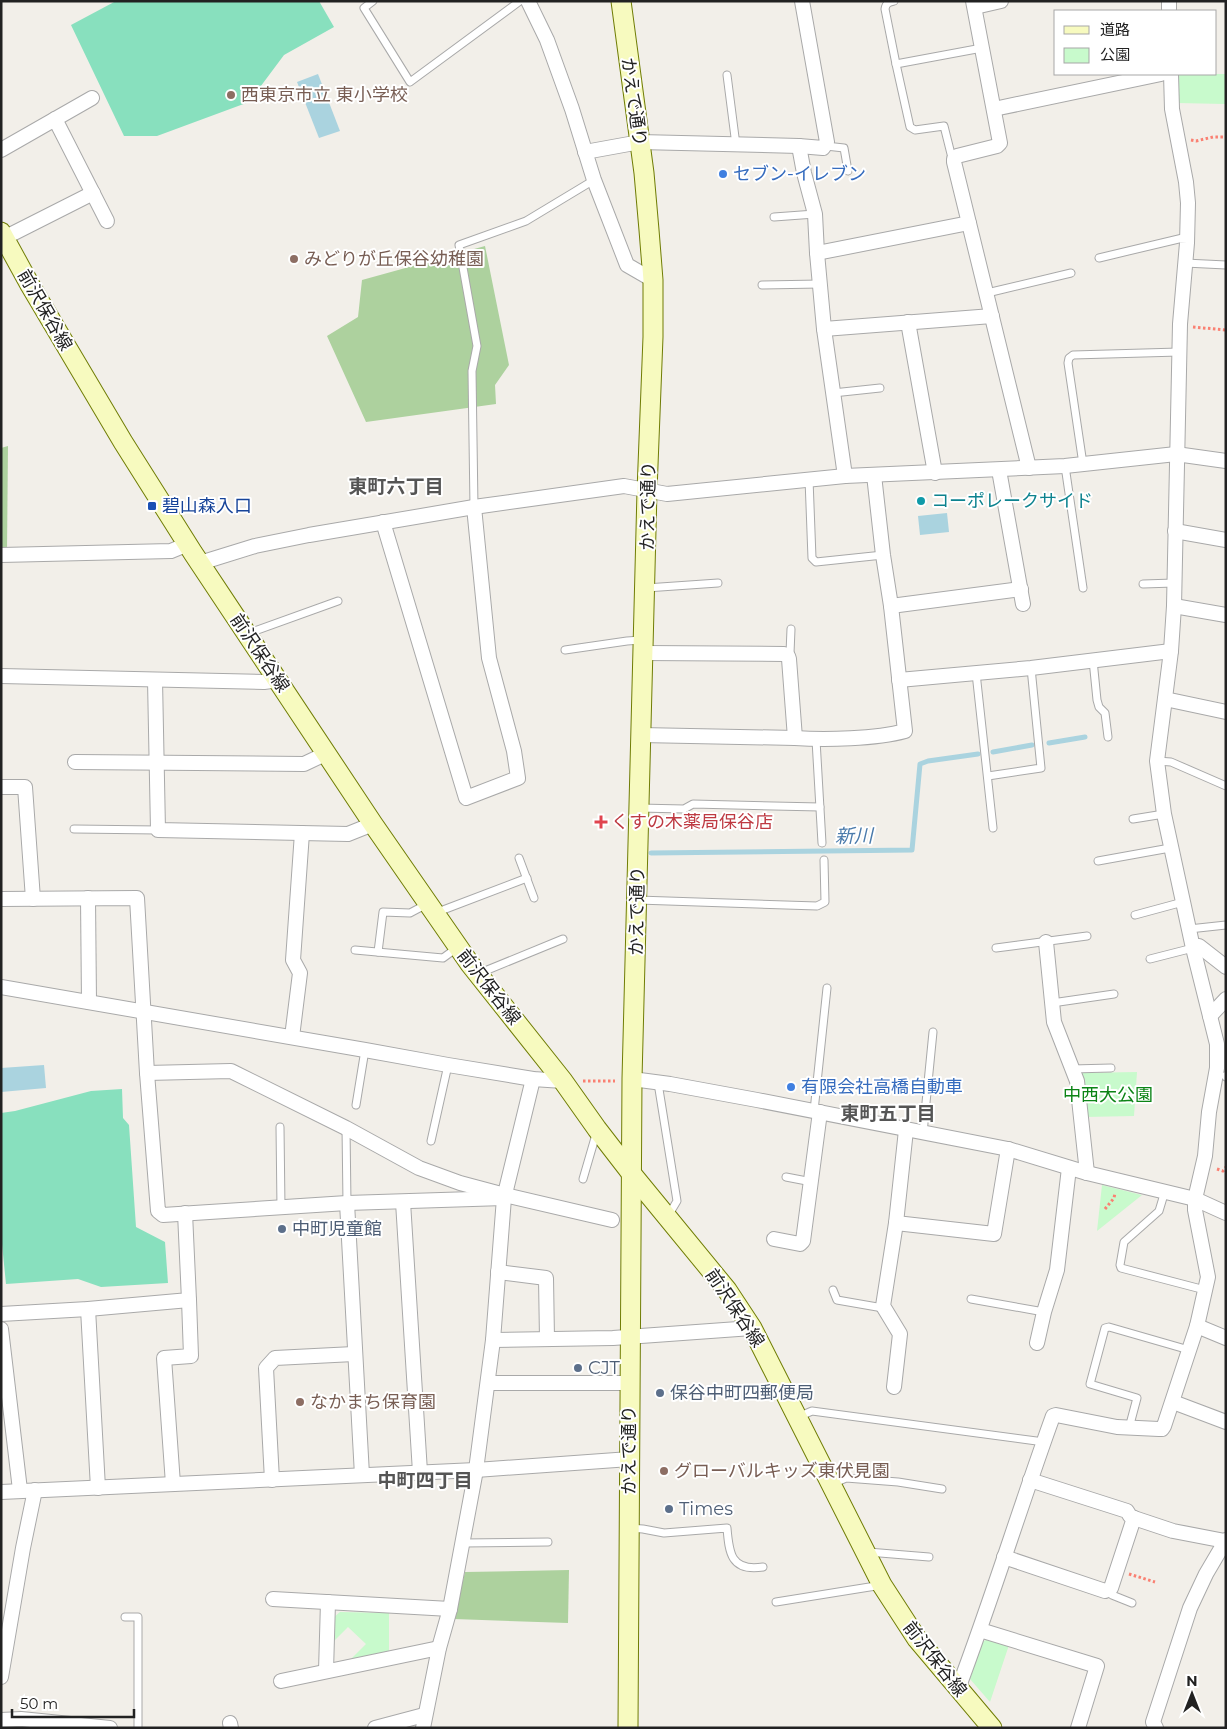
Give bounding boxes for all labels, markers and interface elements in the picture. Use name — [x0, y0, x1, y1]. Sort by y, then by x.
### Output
legend — [1054, 10, 1217, 75]
text: 道路 — [1100, 20, 1130, 39]
text: 公園 — [1100, 45, 1130, 64]
street label: かえで通り — [617, 56, 651, 148]
place label: 西東京市立 東小学校 — [241, 84, 408, 106]
marker: 西東京市立 東小学校 — [225, 89, 237, 101]
place label: セブン-イレブン — [733, 163, 866, 185]
marker: セブン-イレブン — [717, 168, 729, 180]
place label: みどりが丘保谷幼稚園 — [304, 248, 484, 270]
marker: みどりが丘保谷幼稚園 — [288, 253, 300, 265]
street label: 前沢保谷線 — [13, 266, 77, 354]
street label: かえで通り — [636, 461, 660, 551]
district label: 東町六丁目 — [348, 475, 444, 498]
place label: コーポレークサイド — [931, 490, 1093, 512]
place label: 碧山森入口 — [162, 495, 252, 517]
marker: コーポレークサイド — [915, 495, 927, 507]
marker: 碧山森入口 — [146, 500, 158, 512]
street label: 前沢保谷線 — [226, 610, 294, 696]
place label: くすの木薬局保谷店 — [611, 811, 773, 833]
marker: くすの木薬局保谷店 — [595, 816, 607, 828]
water label: 新川 — [835, 824, 875, 848]
street label: かえで通り — [625, 866, 649, 956]
street label: 前沢保谷線 — [453, 945, 525, 1029]
place label: 有限会社高橋自動車 — [801, 1076, 963, 1098]
marker: 有限会社高橋自動車 — [785, 1081, 797, 1093]
park label: 中西大公園 — [1063, 1084, 1153, 1106]
district label: 東町五丁目 — [840, 1102, 936, 1125]
place label: 中町児童館 — [292, 1218, 382, 1240]
marker: 中町児童館 — [276, 1223, 288, 1235]
street label: 前沢保谷線 — [701, 1265, 769, 1351]
place label: CJT — [588, 1357, 621, 1379]
marker: CJT — [572, 1362, 584, 1374]
place label: 保谷中町四郵便局 — [670, 1382, 814, 1404]
marker: 保谷中町四郵便局 — [654, 1387, 666, 1399]
place label: なかまち保育園 — [310, 1391, 436, 1413]
marker: なかまち保育園 — [294, 1396, 306, 1408]
street label: かえで通り — [618, 1405, 640, 1495]
place label: グローバルキッズ東伏見園 — [674, 1460, 890, 1482]
marker: グローバルキッズ東伏見園 — [658, 1465, 670, 1477]
district label: 中町四丁目 — [377, 1469, 473, 1492]
place label: Times — [679, 1498, 733, 1520]
marker: Times — [663, 1503, 675, 1515]
street label: 前沢保谷線 — [899, 1617, 971, 1701]
north arrow — [1167, 1669, 1217, 1719]
text: N — [1186, 1672, 1198, 1690]
scale bar — [12, 1686, 135, 1718]
text: 50 m — [20, 1694, 58, 1713]

